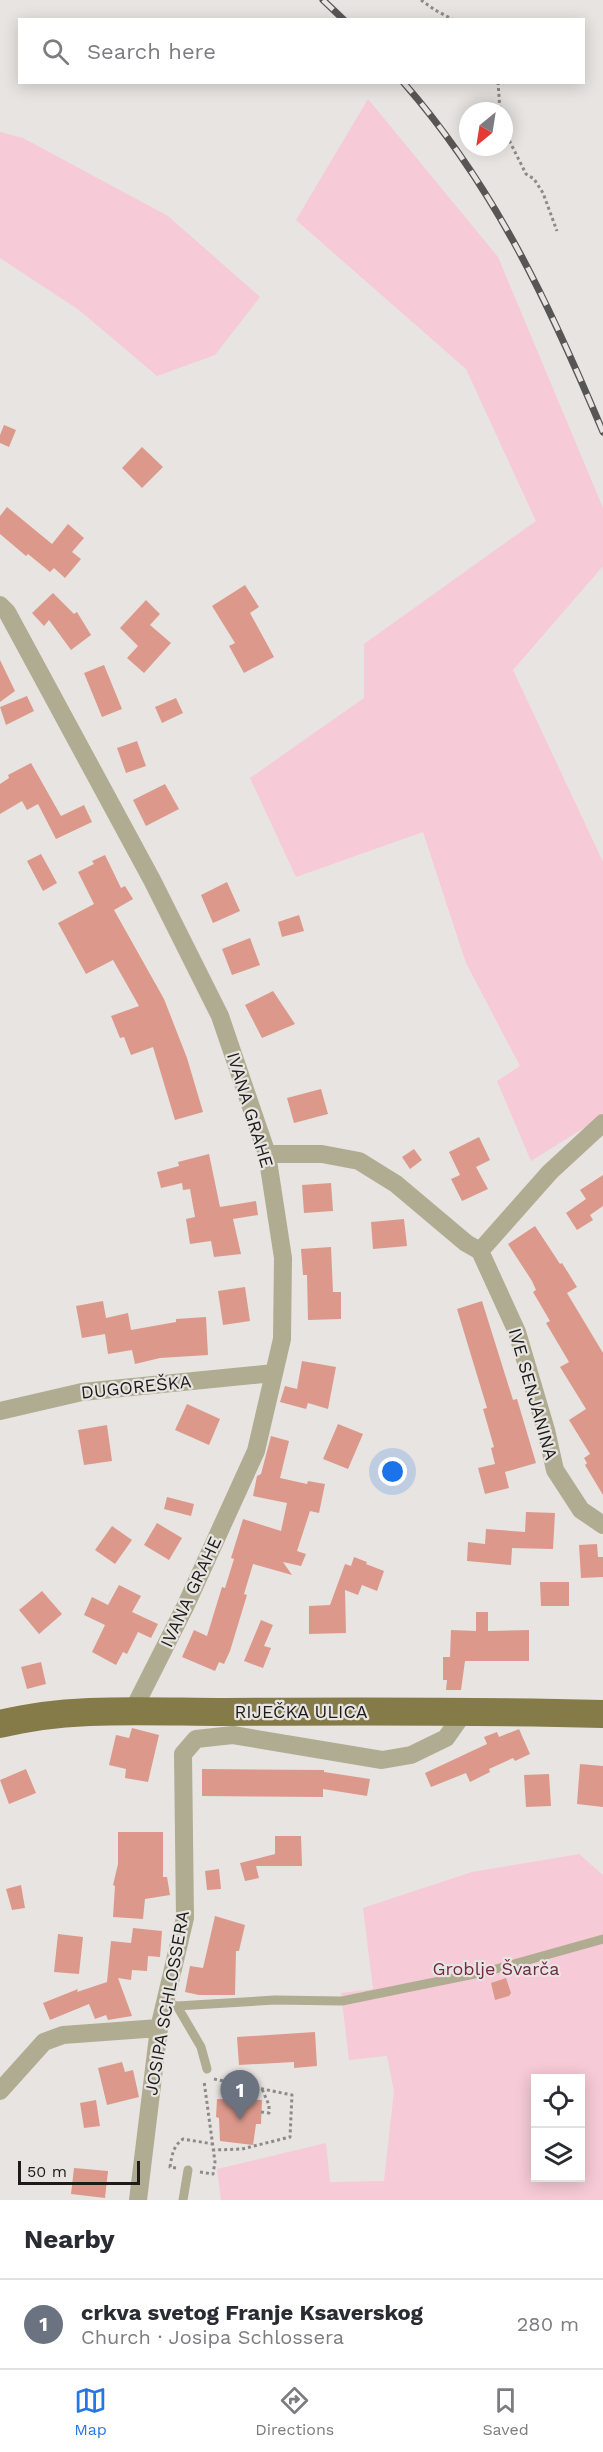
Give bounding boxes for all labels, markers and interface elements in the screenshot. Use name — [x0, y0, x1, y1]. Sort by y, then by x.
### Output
search box — [18, 18, 585, 84]
icon: search — [39, 35, 72, 68]
text: Search here — [87, 39, 216, 64]
north arrow — [459, 102, 513, 156]
street label: IVANA GRAHE — [223, 1049, 278, 1170]
street label: IVE SENJANINA — [505, 1326, 562, 1462]
street label: DUGOREŠKA — [80, 1370, 192, 1403]
your location — [378, 1457, 407, 1486]
street label: IVANA GRAHE — [156, 1533, 225, 1651]
street label: RIJEČKA ULICA — [234, 1701, 368, 1722]
street label: JOSIPA SCHLOSSERA — [140, 1909, 193, 2097]
park label: Groblje Švarča — [432, 1958, 560, 1979]
pin: 1 — [220, 2070, 260, 2120]
map controls — [531, 2074, 585, 2182]
button: locate — [531, 2074, 585, 2128]
button: layers — [531, 2128, 585, 2182]
scale bar — [18, 2158, 140, 2186]
text: 50 m — [27, 2162, 67, 2181]
text: Nearby — [24, 2224, 115, 2254]
text: crkva svetog Franje Ksaverskog — [81, 2300, 423, 2325]
text: 1 — [39, 2312, 48, 2336]
text: 280 m — [517, 2312, 579, 2336]
text: Church · Josipa Schlossera — [81, 2325, 344, 2349]
tab: Map — [74, 2384, 107, 2439]
tab: Directions — [255, 2384, 334, 2439]
tab: Saved — [482, 2384, 529, 2439]

